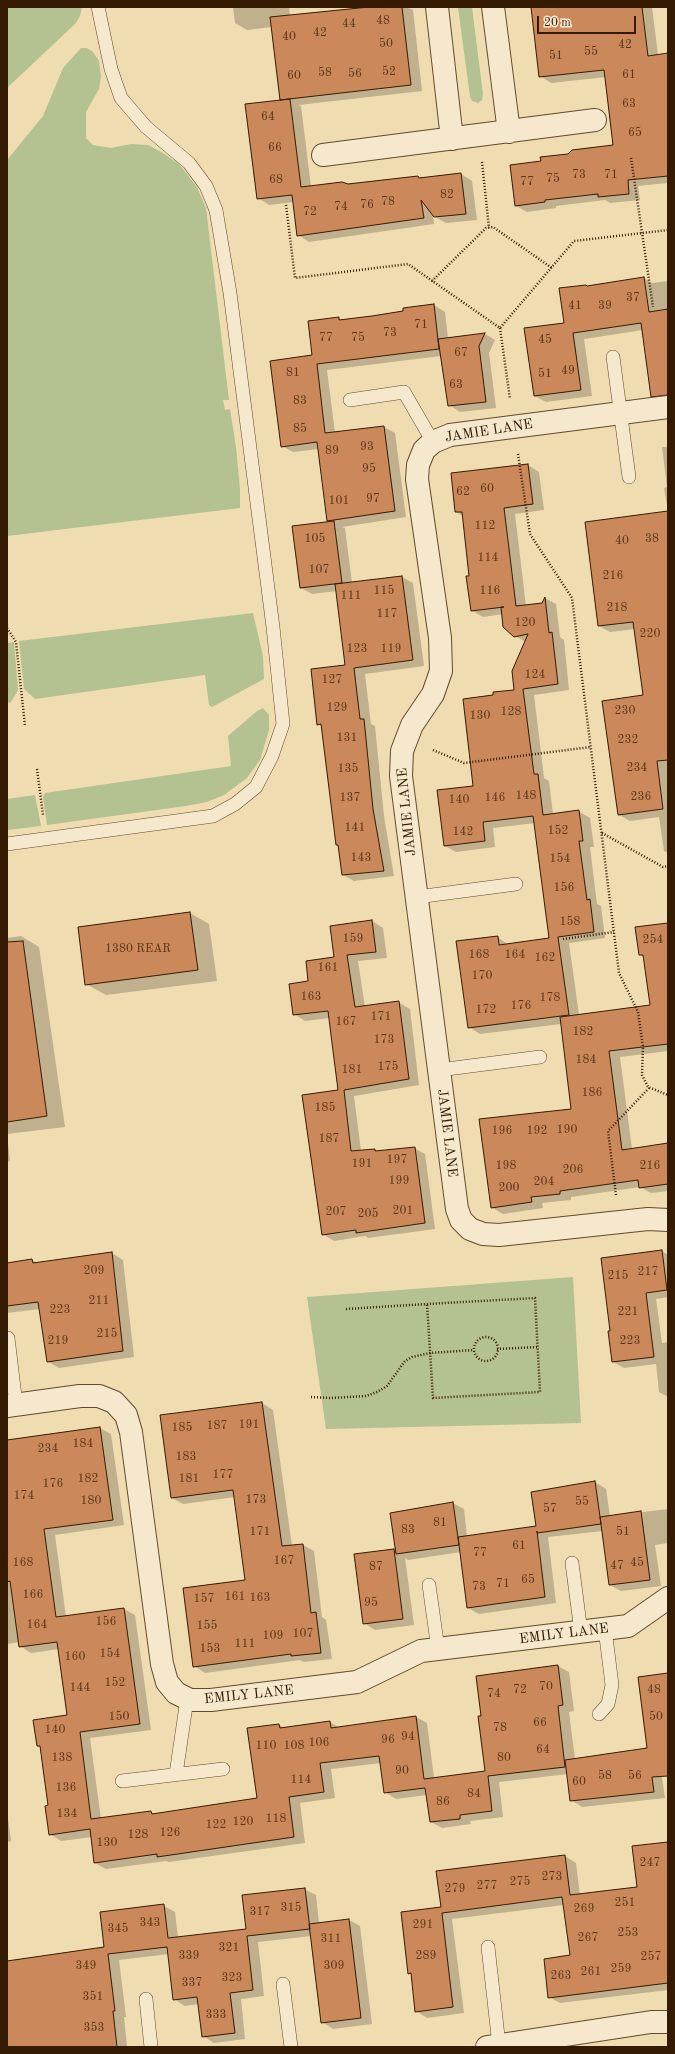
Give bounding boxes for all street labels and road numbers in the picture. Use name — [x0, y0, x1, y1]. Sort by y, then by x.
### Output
street label: JAMIE LANE — [444, 416, 534, 446]
street label: JAMIE LANE — [394, 767, 420, 857]
street label: JAMIE LANE — [433, 1088, 461, 1178]
street label: EMILY LANE — [518, 1620, 610, 1648]
street label: EMILY LANE — [203, 1682, 295, 1708]

